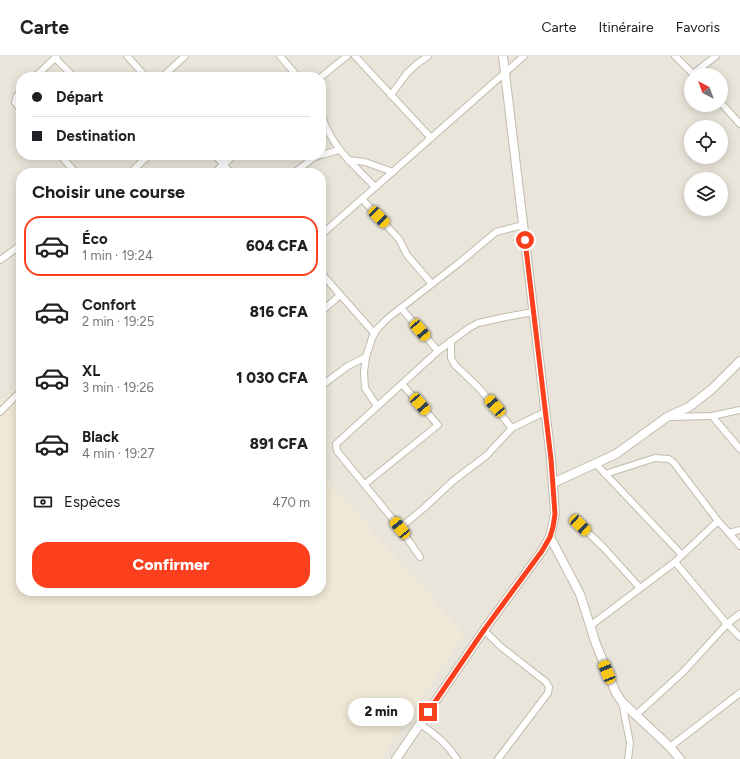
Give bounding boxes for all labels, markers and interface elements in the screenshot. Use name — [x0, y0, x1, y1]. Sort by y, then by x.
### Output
text: Carte — [20, 16, 69, 39]
text: Carte — [542, 19, 576, 36]
text: Itinéraire — [598, 19, 654, 36]
text: Favoris — [676, 19, 720, 36]
north arrow — [684, 68, 728, 112]
map controls — [684, 68, 728, 216]
text: Départ — [56, 88, 104, 106]
button: locate — [684, 120, 728, 164]
text: Destination — [56, 127, 135, 145]
button: layers — [684, 172, 728, 216]
text: Choisir une course — [32, 181, 185, 203]
car — [366, 204, 392, 230]
icon: car — [34, 228, 70, 264]
text: Éco — [82, 230, 108, 248]
route start — [516, 231, 534, 249]
text: 604 CFA — [246, 237, 308, 255]
text: 1 min · 19:24 — [82, 248, 153, 263]
icon: car — [34, 294, 70, 330]
text: Confort — [82, 296, 136, 314]
text: 816 CFA — [250, 303, 308, 321]
text: 2 min · 19:25 — [82, 314, 154, 329]
car — [408, 317, 432, 343]
icon: car — [34, 360, 70, 396]
text: XL — [82, 362, 100, 380]
text: 1 030 CFA — [236, 369, 308, 387]
text: 3 min · 19:26 — [82, 380, 154, 395]
car — [408, 391, 432, 417]
car — [483, 393, 507, 419]
icon: car — [34, 426, 70, 462]
text: Black — [82, 428, 119, 446]
text: 891 CFA — [250, 435, 308, 453]
text: 4 min · 19:27 — [82, 446, 155, 461]
icon: cash — [32, 491, 54, 513]
text: Espèces — [64, 493, 120, 511]
text: 470 m — [272, 495, 310, 510]
car — [567, 512, 593, 538]
car — [388, 515, 412, 541]
button: Confirmer — [32, 542, 310, 588]
car — [597, 659, 617, 685]
callout: 2 min — [348, 698, 414, 726]
route end — [419, 703, 437, 721]
text: 2 min — [364, 704, 398, 719]

